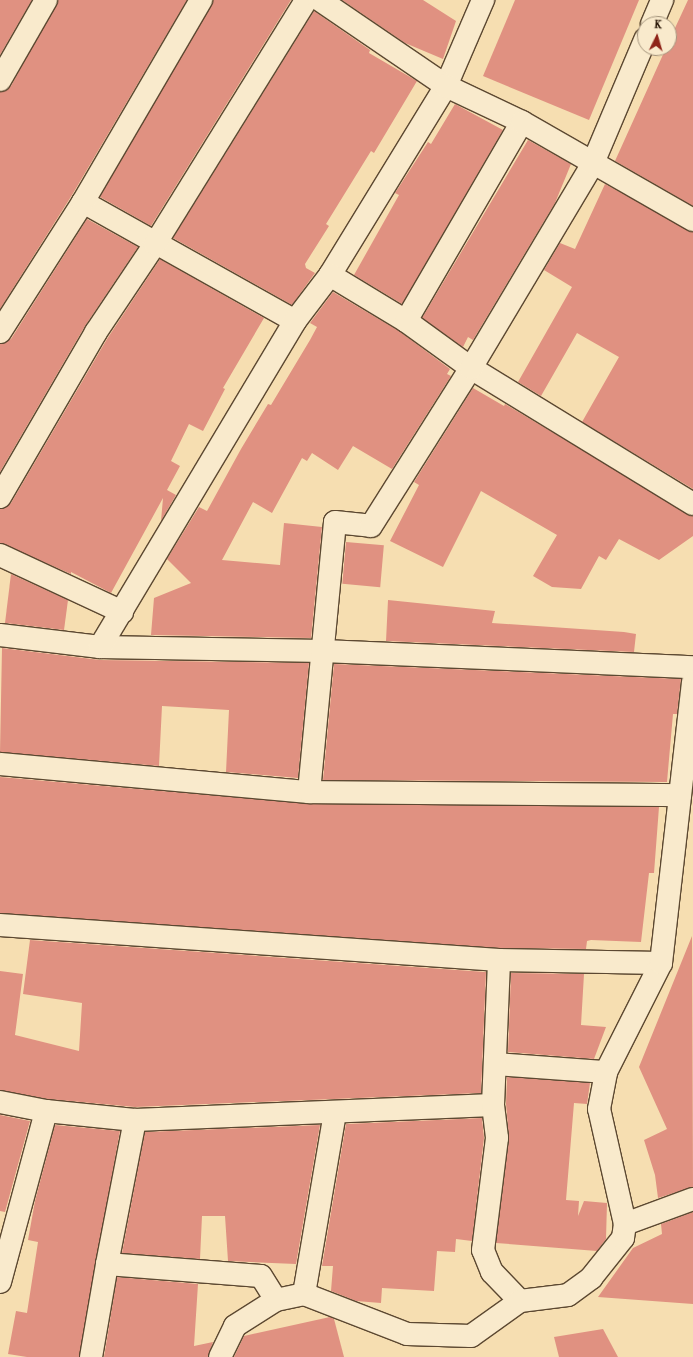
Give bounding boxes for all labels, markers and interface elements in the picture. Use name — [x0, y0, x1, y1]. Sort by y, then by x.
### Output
north arrow — [637, 16, 677, 56]
text: K — [654, 18, 662, 31]

